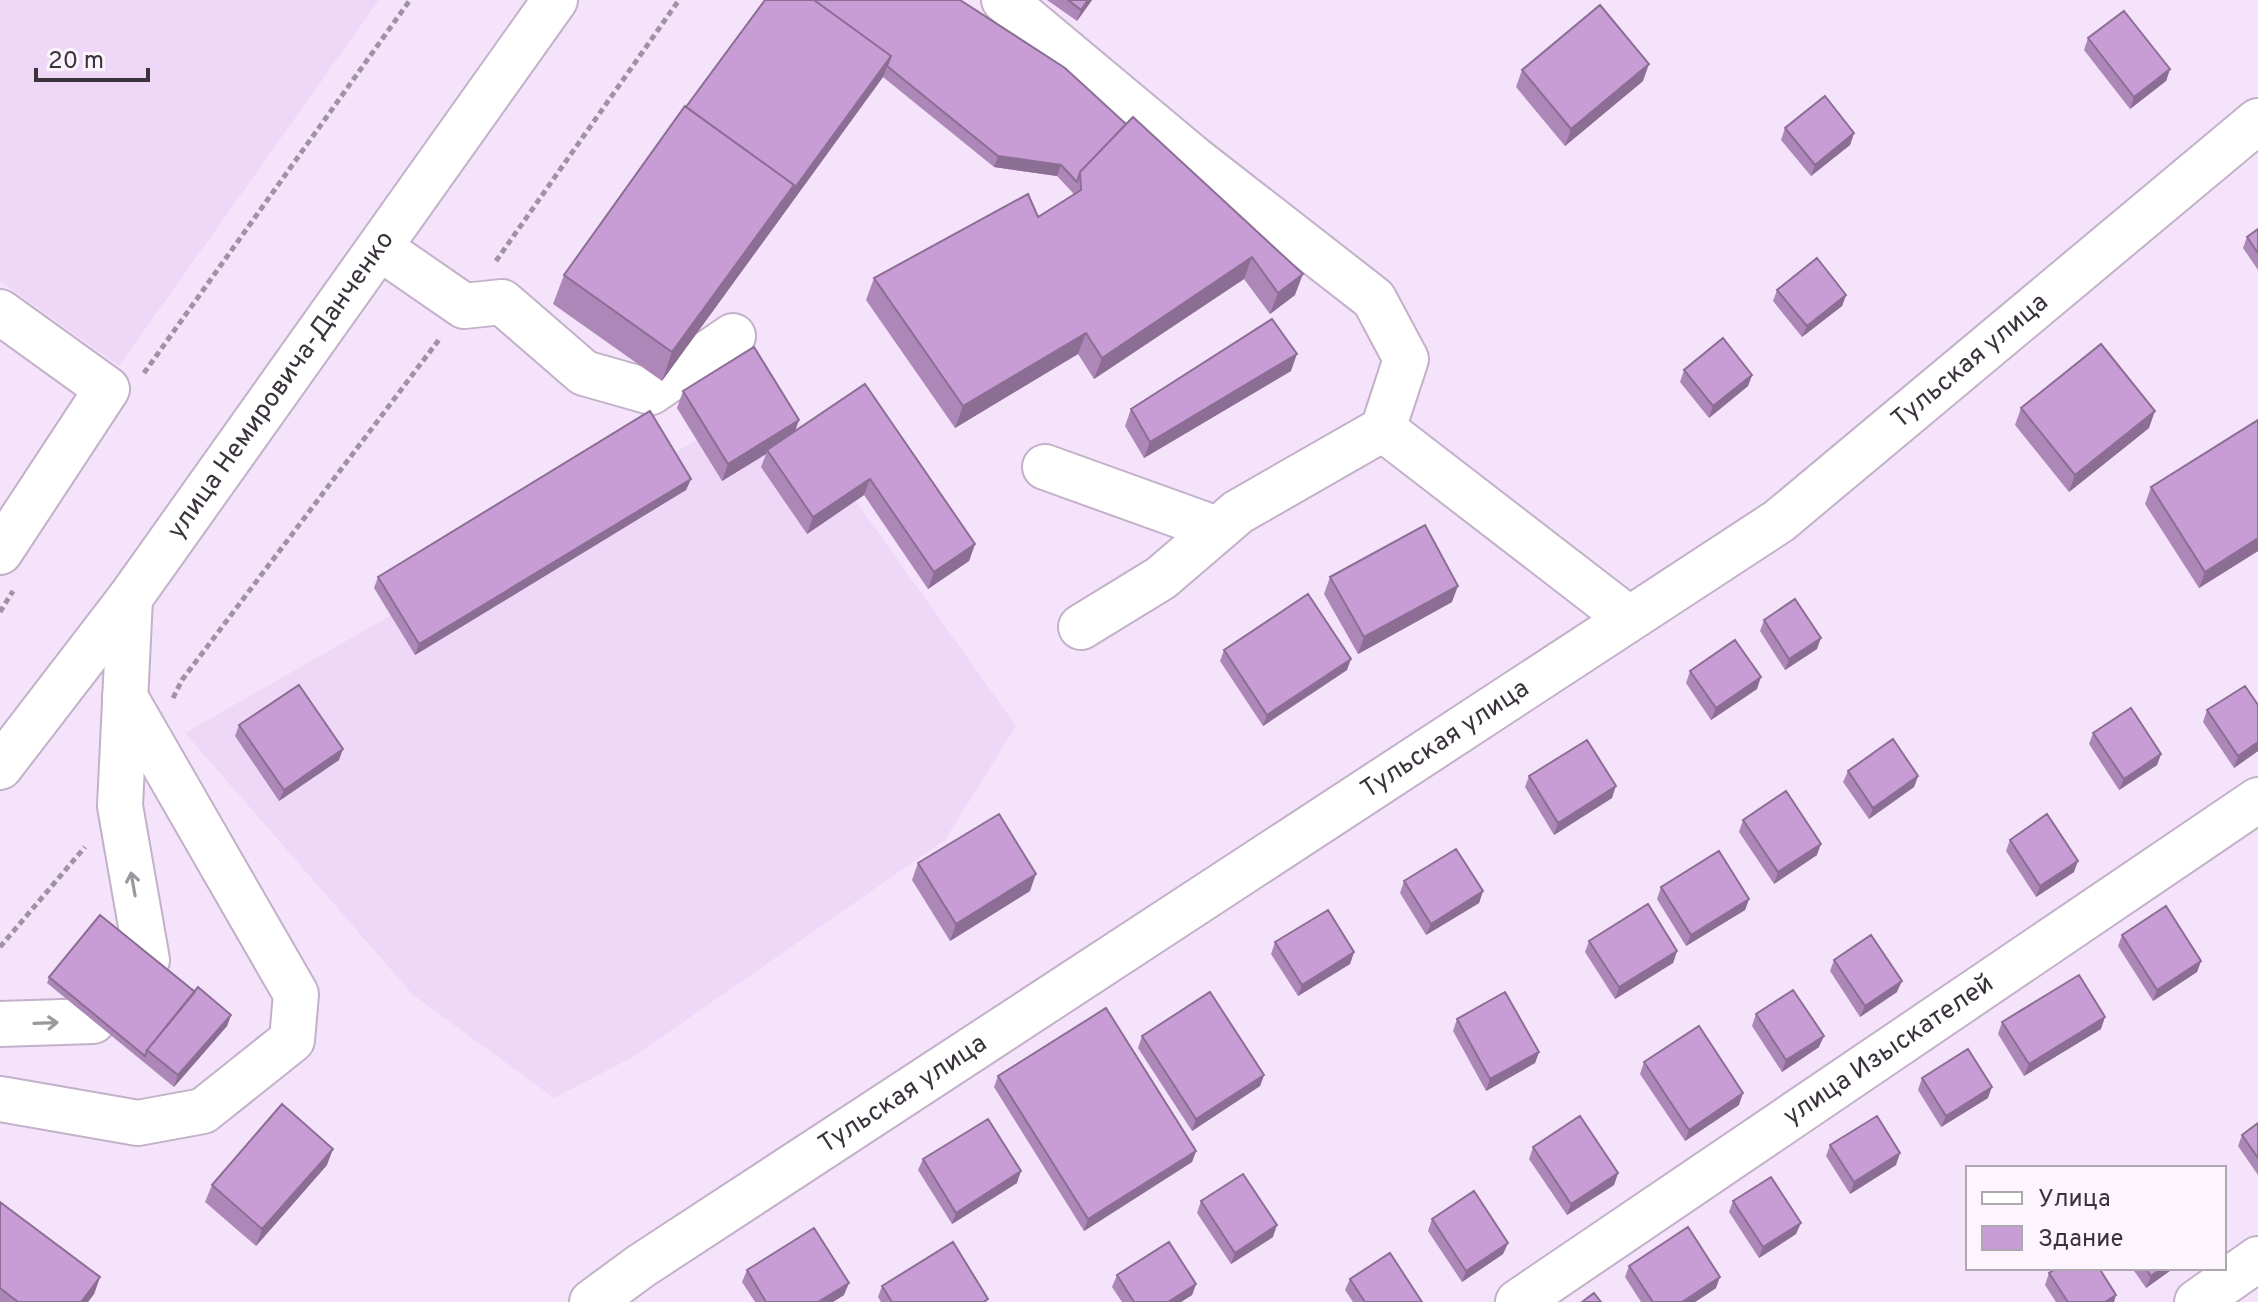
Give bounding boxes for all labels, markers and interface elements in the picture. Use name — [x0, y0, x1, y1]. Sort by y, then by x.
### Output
scale bar — [36, 32, 148, 82]
text: 20 m — [48, 47, 104, 77]
street label: улица Немировича-Данченко — [160, 225, 402, 546]
street label: Тульская улица — [1885, 286, 2055, 436]
street label: Тульская улица — [1355, 672, 1536, 807]
one-way arrow — [125, 871, 140, 897]
street label: улица Изыскателей — [1777, 968, 2000, 1133]
one-way arrow — [32, 1015, 59, 1030]
street label: Тульская улица — [813, 1027, 993, 1162]
legend — [1966, 1166, 2226, 1270]
text: Улица — [2038, 1185, 2111, 1215]
text: Здание — [2038, 1225, 2124, 1255]

